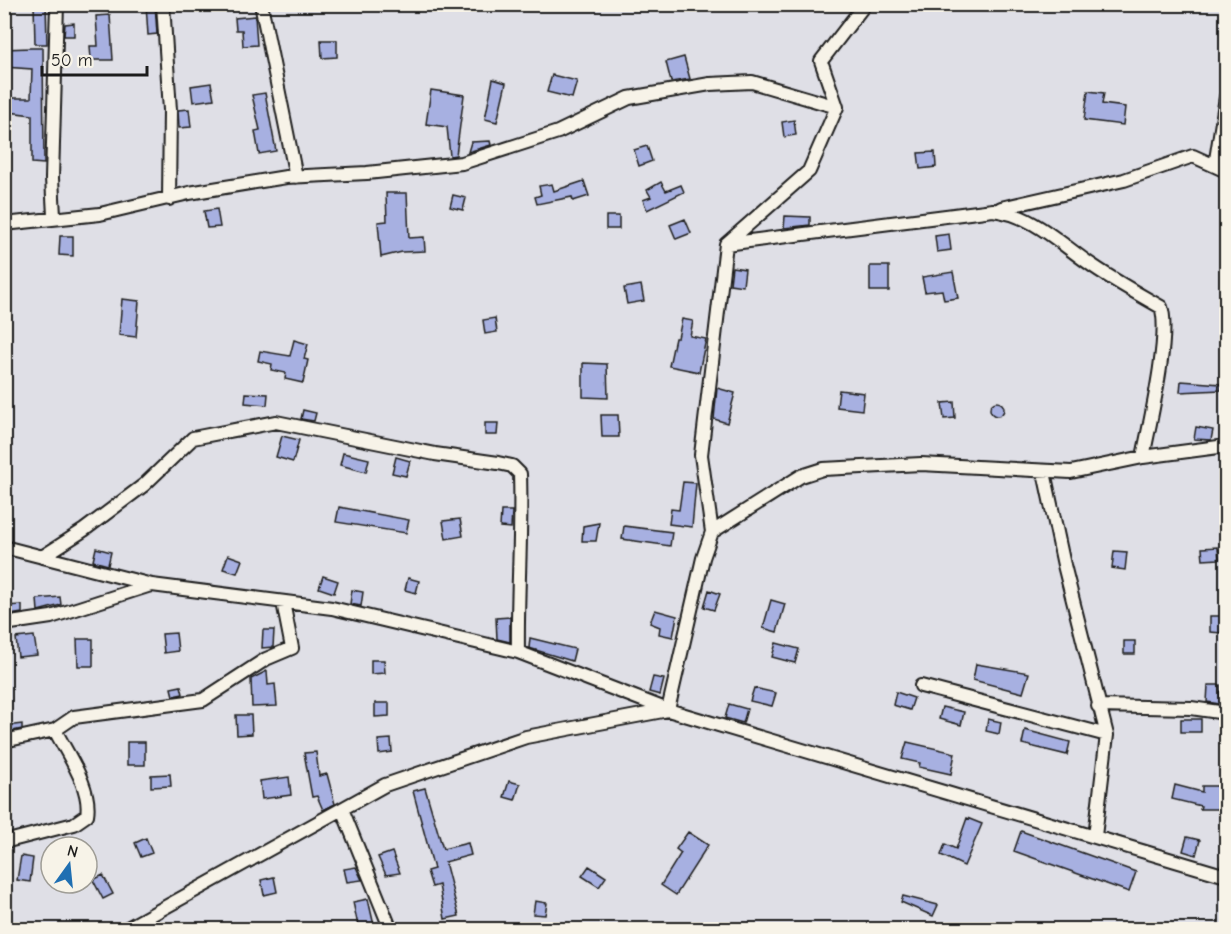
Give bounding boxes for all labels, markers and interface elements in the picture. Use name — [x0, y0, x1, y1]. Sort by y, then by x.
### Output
scale bar — [42, 39, 147, 77]
text: 50 m — [51, 50, 93, 71]
north arrow — [39, 835, 99, 895]
text: N — [65, 841, 80, 862]

